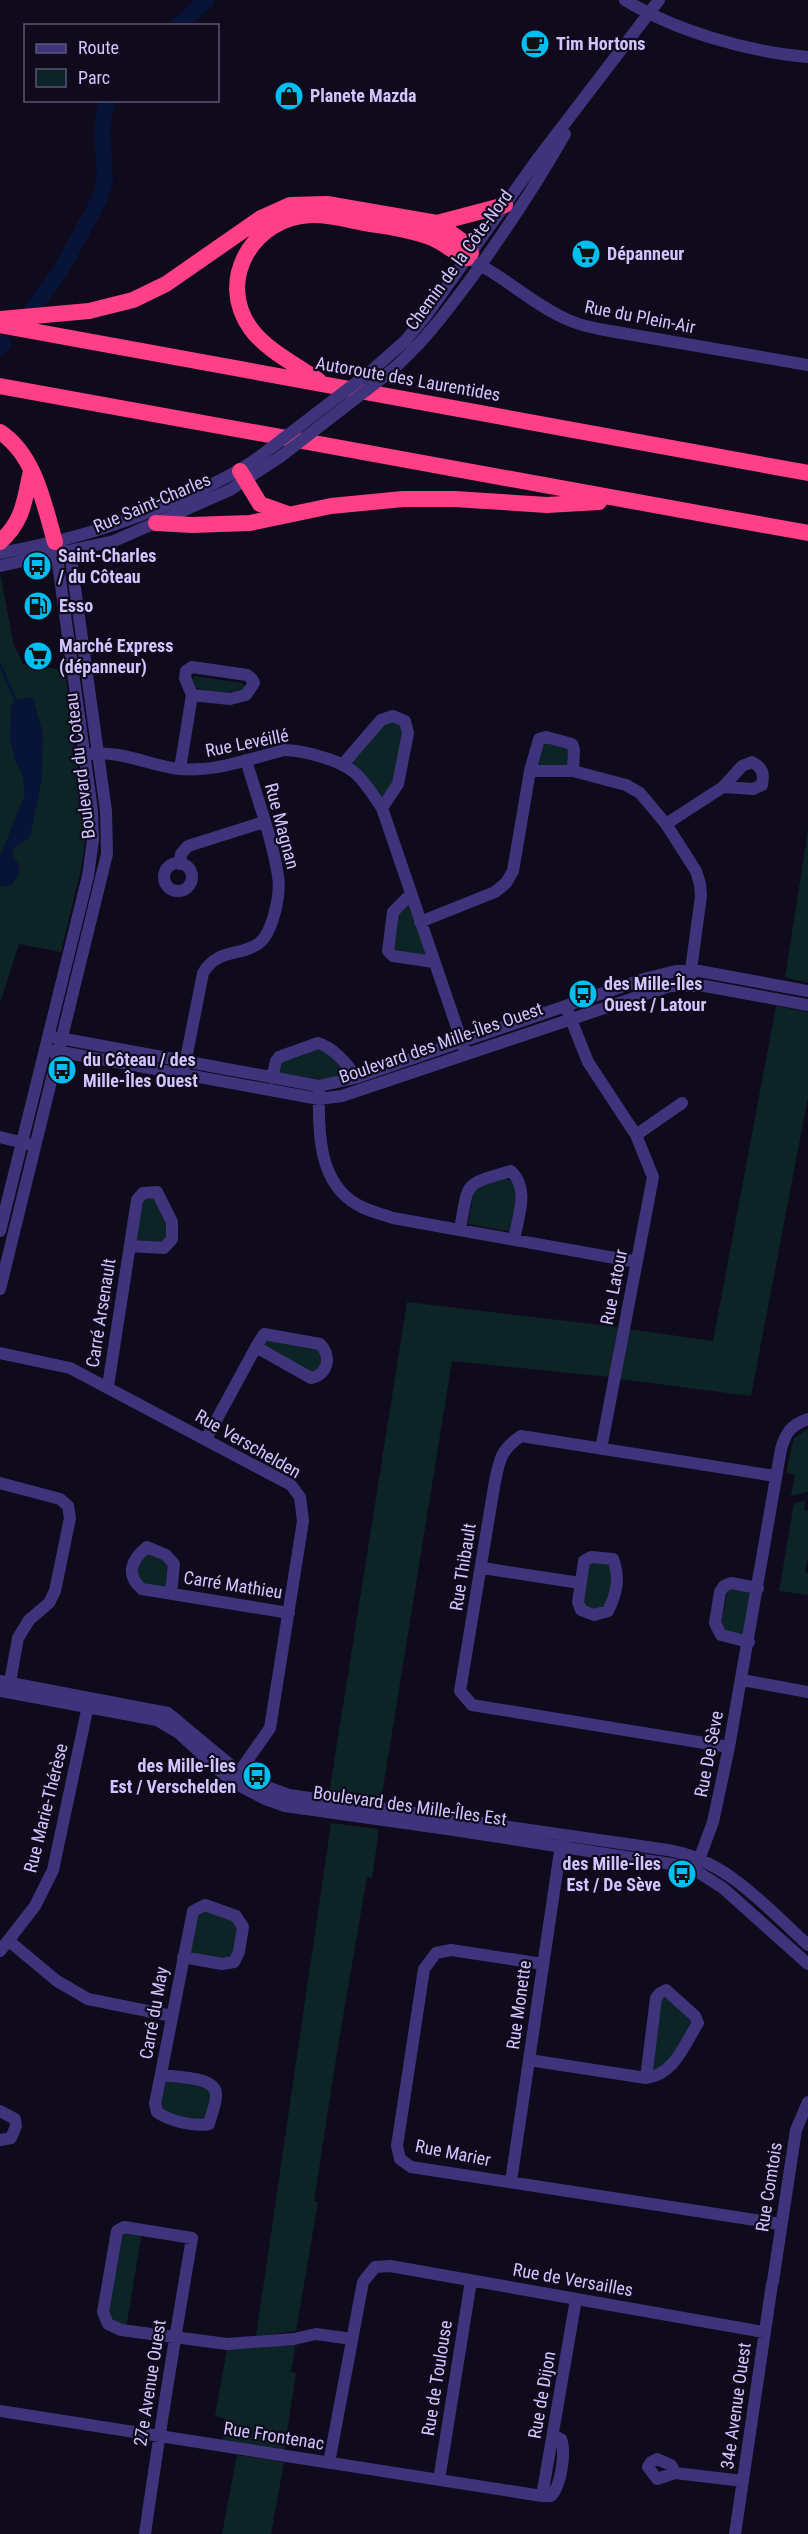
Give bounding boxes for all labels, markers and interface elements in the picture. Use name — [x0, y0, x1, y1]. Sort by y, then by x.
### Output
legend — [24, 24, 219, 102]
cafe icon: Tim Hortons — [519, 28, 551, 60]
place label: Tim Hortons — [556, 33, 645, 54]
text: Route — [78, 37, 119, 58]
text: Parc — [78, 67, 110, 88]
shop icon: Planete Mazda — [273, 80, 305, 112]
place label: Planete Mazda — [310, 85, 417, 106]
street label: Chemin de la Côte-Nord — [401, 186, 517, 334]
supermarket icon: Dépanneur — [570, 238, 602, 270]
place label: Dépanneur — [607, 243, 684, 264]
street label: Rue du Plein-Air — [583, 295, 698, 338]
street label: Autoroute des Laurentides — [314, 352, 502, 405]
street label: Rue Saint-Charles — [90, 468, 214, 537]
place label: Saint-Charles / du Côteau — [57, 545, 156, 587]
bus stop icon: Saint-Charles / du Côteau — [21, 550, 53, 582]
fuel station icon: Esso — [22, 590, 54, 622]
place label: Esso — [59, 595, 93, 616]
place label: Marché Express (dépanneur) — [59, 635, 173, 678]
supermarket icon: Marché Express (dépanneur) — [22, 640, 54, 672]
street label: Boulevard du Coteau — [60, 692, 99, 840]
street label: Rue Levéillé — [203, 724, 290, 761]
street label: Rue Magnan — [261, 781, 304, 871]
place label: des Mille-Îles Ouest / Latour — [604, 973, 706, 1015]
bus stop icon: des Mille-Îles Ouest / Latour — [567, 978, 599, 1010]
street label: Boulevard des Mille-Îles Ouest — [336, 998, 545, 1087]
place label: du Côteau / des Mille-Îles Ouest — [83, 1049, 198, 1091]
bus stop icon: du Côteau / des Mille-Îles Ouest — [46, 1054, 78, 1086]
street label: Rue Latour — [596, 1247, 631, 1326]
street label: Carré Arsenault — [82, 1257, 119, 1369]
street label: Rue Verschelden — [192, 1405, 305, 1482]
street label: Rue Thibault — [445, 1522, 480, 1612]
street label: Carré Mathieu — [182, 1566, 284, 1603]
street label: Rue De Sève — [690, 1709, 727, 1799]
street label: Rue Marie-Thérèse — [19, 1741, 72, 1875]
place label: des Mille-Îles Est / Verschelden — [110, 1755, 236, 1797]
bus stop icon: des Mille-Îles Est / Verschelden — [241, 1760, 273, 1792]
street label: Boulevard des Mille-Îles Est — [312, 1782, 508, 1829]
place label: des Mille-Îles Est / De Sève — [563, 1853, 661, 1895]
bus stop icon: des Mille-Îles Est / De Sève — [666, 1858, 698, 1890]
street label: Rue Monette — [502, 1959, 535, 2051]
street label: Carré du May — [135, 1965, 172, 2061]
street label: Rue Marier — [413, 2135, 493, 2170]
street label: Rue Comtois — [751, 2141, 786, 2233]
street label: Rue de Versailles — [511, 2259, 635, 2300]
street label: 27e Avenue Ouest — [129, 2318, 170, 2448]
street label: Rue de Toulouse — [417, 2319, 456, 2437]
street label: 34e Avenue Ouest — [716, 2341, 755, 2471]
street label: Rue de Dijon — [523, 2350, 560, 2440]
street label: Rue Frontenac — [222, 2417, 326, 2454]

